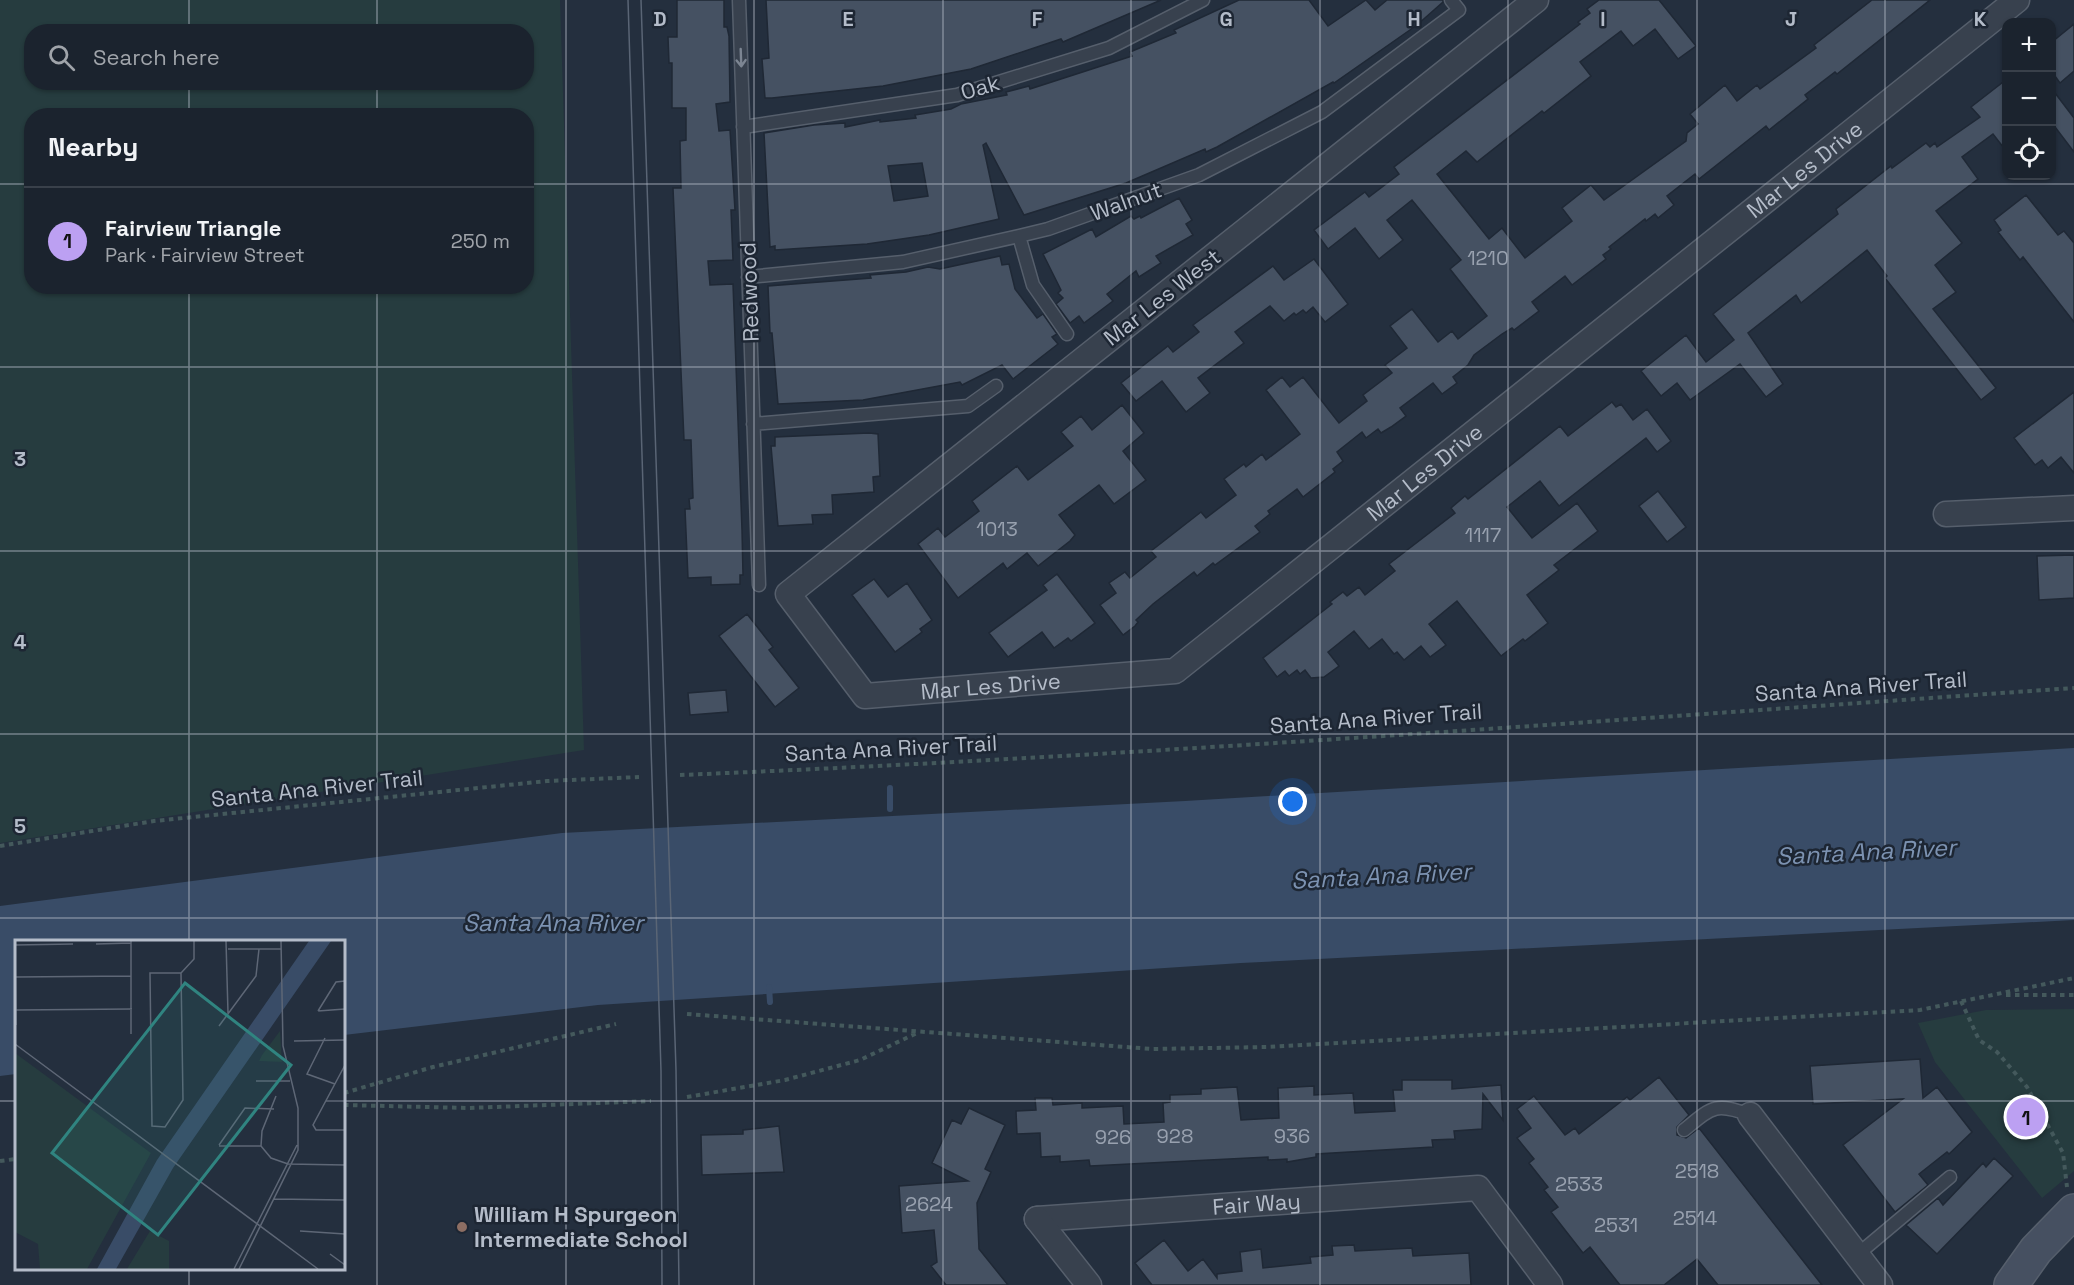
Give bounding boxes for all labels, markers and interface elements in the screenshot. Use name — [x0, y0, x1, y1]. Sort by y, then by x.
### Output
text: D — [653, 6, 667, 32]
text: E — [842, 6, 854, 32]
text: F — [1032, 6, 1043, 32]
text: G — [1219, 6, 1233, 32]
text: H — [1407, 6, 1421, 32]
text: I — [1600, 6, 1606, 32]
text: J — [1785, 6, 1797, 32]
text: K — [1974, 6, 1987, 32]
map controls — [2002, 18, 2056, 180]
button: + — [2002, 18, 2056, 72]
search box — [24, 24, 534, 90]
icon: search — [45, 41, 78, 74]
text: Search here — [93, 43, 220, 71]
one-way arrow — [735, 48, 746, 68]
street label: Oak — [957, 68, 1003, 106]
button: − — [2002, 72, 2056, 126]
street label: Mar Les Drive — [1741, 115, 1868, 224]
button: locate — [2002, 126, 2056, 180]
text: Nearby — [48, 130, 138, 164]
street label: Walnut — [1086, 175, 1166, 227]
text: Fairview Triangle — [105, 214, 281, 242]
text: 1 — [63, 228, 72, 254]
text: 250 m — [451, 228, 510, 254]
text: Park · Fairview Street — [105, 242, 305, 268]
street label: Redwood — [733, 242, 765, 342]
street label: Mar Les West — [1098, 243, 1226, 351]
house number: 1210 — [1467, 245, 1509, 271]
street label: Mar Les Drive — [1361, 417, 1488, 527]
text: 3 — [14, 446, 26, 472]
house number: 1013 — [976, 516, 1018, 542]
house number: 1117 — [1465, 522, 1501, 548]
text: 4 — [14, 629, 27, 655]
street label: Santa Ana River Trail — [1754, 665, 1968, 707]
street label: Mar Les Drive — [919, 666, 1062, 705]
street label: Santa Ana River Trail — [1269, 697, 1483, 739]
street label: Santa Ana River Trail — [784, 728, 998, 768]
street label: Santa Ana River Trail — [210, 763, 424, 813]
your location — [1278, 787, 1307, 816]
text: 5 — [14, 813, 26, 839]
water label: Santa Ana River — [1775, 831, 1960, 872]
water label: Santa Ana River — [1290, 855, 1475, 896]
water label: Santa Ana River — [463, 907, 646, 938]
inset map — [15, 940, 345, 1270]
pin: 1 — [2006, 1094, 2046, 1140]
house number: 928 — [1157, 1123, 1193, 1149]
house number: 936 — [1274, 1123, 1310, 1149]
house number: 926 — [1095, 1124, 1131, 1150]
house number: 2518 — [1675, 1158, 1719, 1184]
house number: 2533 — [1555, 1171, 1603, 1197]
street label: Fair Way — [1211, 1187, 1302, 1221]
house number: 2624 — [905, 1191, 953, 1217]
place label: William H Spurgeon Intermediate School — [474, 1200, 688, 1253]
house number: 2514 — [1673, 1205, 1717, 1231]
house number: 2531 — [1594, 1212, 1638, 1238]
marker: William H Spurgeon Intermediate School — [455, 1220, 469, 1234]

